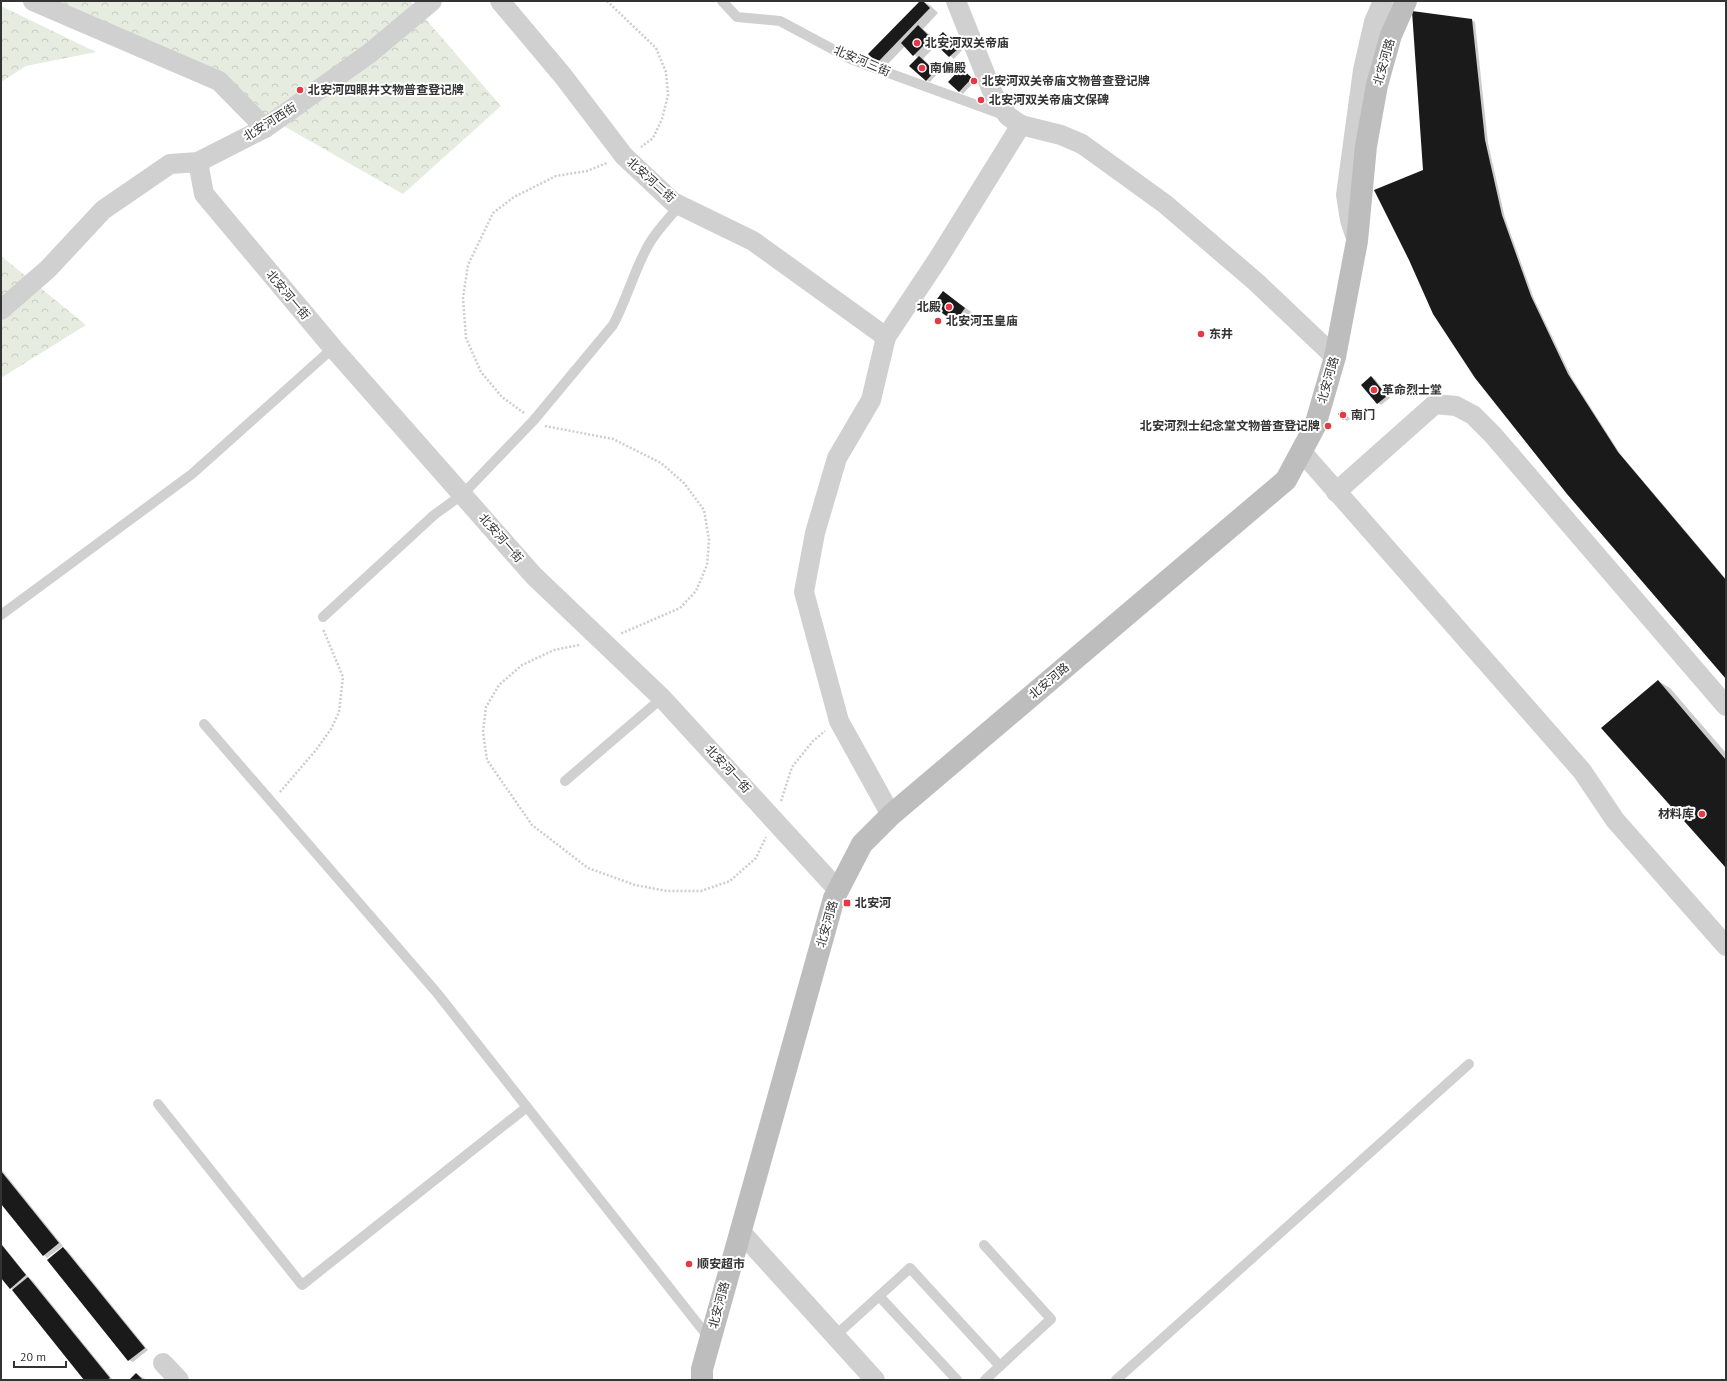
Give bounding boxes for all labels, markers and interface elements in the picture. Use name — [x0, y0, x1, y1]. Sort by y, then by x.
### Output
place label: 北安河双关帝庙 — [925, 35, 1009, 50]
street label: 北安河路 — [1370, 37, 1397, 87]
marker: 北安河双关帝庙 — [912, 38, 922, 48]
street label: 北安河三街 — [832, 42, 893, 79]
place label: 南偏殿 — [930, 60, 966, 75]
marker: 南偏殿 — [917, 63, 927, 73]
place label: 北安河双关帝庙文物普查登记牌 — [982, 73, 1150, 88]
marker: 北安河双关帝庙文物普查登记牌 — [969, 76, 979, 86]
place label: 北安河四眼井文物普查登记牌 — [308, 82, 464, 97]
marker: 北安河四眼井文物普查登记牌 — [295, 85, 305, 95]
place label: 北安河双关帝庙文保碑 — [989, 92, 1109, 107]
marker: 北安河双关帝庙文保碑 — [976, 95, 986, 105]
street label: 北安河西街 — [240, 99, 299, 144]
street label: 北安河二街 — [624, 154, 679, 205]
street label: 北安河一街 — [263, 267, 313, 322]
place label: 北殿 — [917, 299, 941, 314]
marker: 北殿 — [944, 302, 954, 312]
place label: 北安河玉皇庙 — [946, 313, 1018, 328]
marker: 北安河玉皇庙 — [933, 316, 943, 326]
place label: 东井 — [1209, 326, 1233, 341]
marker: 东井 — [1196, 329, 1206, 339]
street label: 北安河路 — [1314, 355, 1341, 405]
place label: 革命烈士堂 — [1382, 382, 1442, 397]
marker: 革命烈士堂 — [1369, 385, 1379, 395]
place label: 南门 — [1351, 407, 1375, 422]
marker: 南门 — [1338, 410, 1348, 420]
place label: 北安河烈士纪念堂文物普查登记牌 — [1140, 418, 1320, 433]
marker: 北安河烈士纪念堂文物普查登记牌 — [1323, 421, 1333, 431]
street label: 北安河一街 — [476, 510, 527, 565]
street label: 北安河路 — [1025, 659, 1072, 702]
street label: 北安河一街 — [702, 742, 754, 796]
place label: 材料库 — [1658, 806, 1694, 821]
marker: 材料库 — [1697, 809, 1707, 819]
place label: 北安河 — [855, 895, 891, 910]
marker: 北安河 — [842, 898, 852, 908]
street label: 北安河路 — [813, 899, 840, 949]
place label: 顺安超市 — [697, 1256, 745, 1271]
marker: 顺安超市 — [684, 1259, 694, 1269]
street label: 北安河路 — [705, 1280, 732, 1330]
scale bar — [14, 1343, 66, 1369]
text: 20 m — [20, 1349, 46, 1364]

